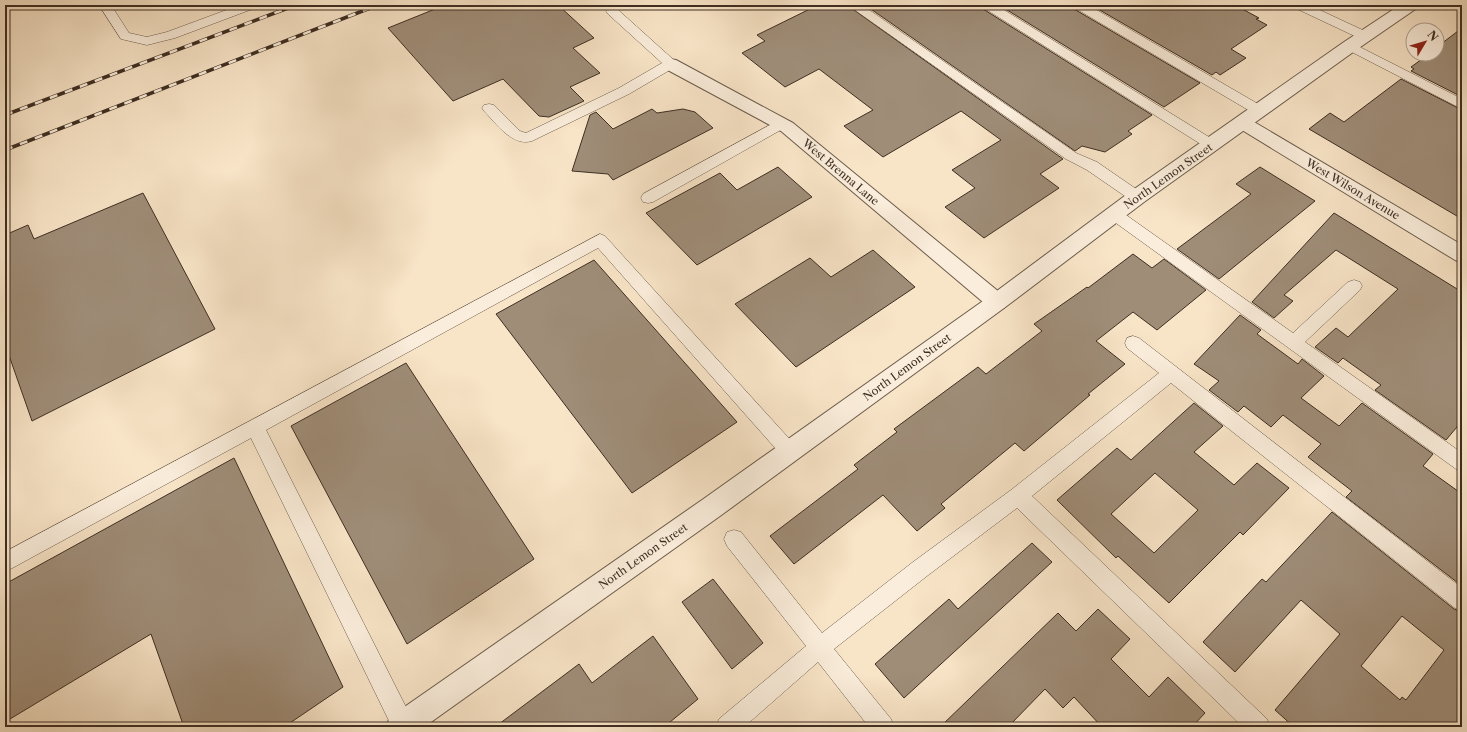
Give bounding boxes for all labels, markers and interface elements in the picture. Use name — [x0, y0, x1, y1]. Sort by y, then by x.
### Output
north arrow — [1405, 22, 1445, 62]
text: N — [1424, 28, 1442, 44]
street label: West Brenna Lane — [799, 135, 882, 208]
street label: North Lemon Street — [1121, 140, 1215, 212]
street label: West Wilson Avenue — [1303, 155, 1402, 223]
street label: North Lemon Street — [860, 330, 954, 404]
street label: North Lemon Street — [596, 520, 690, 592]

